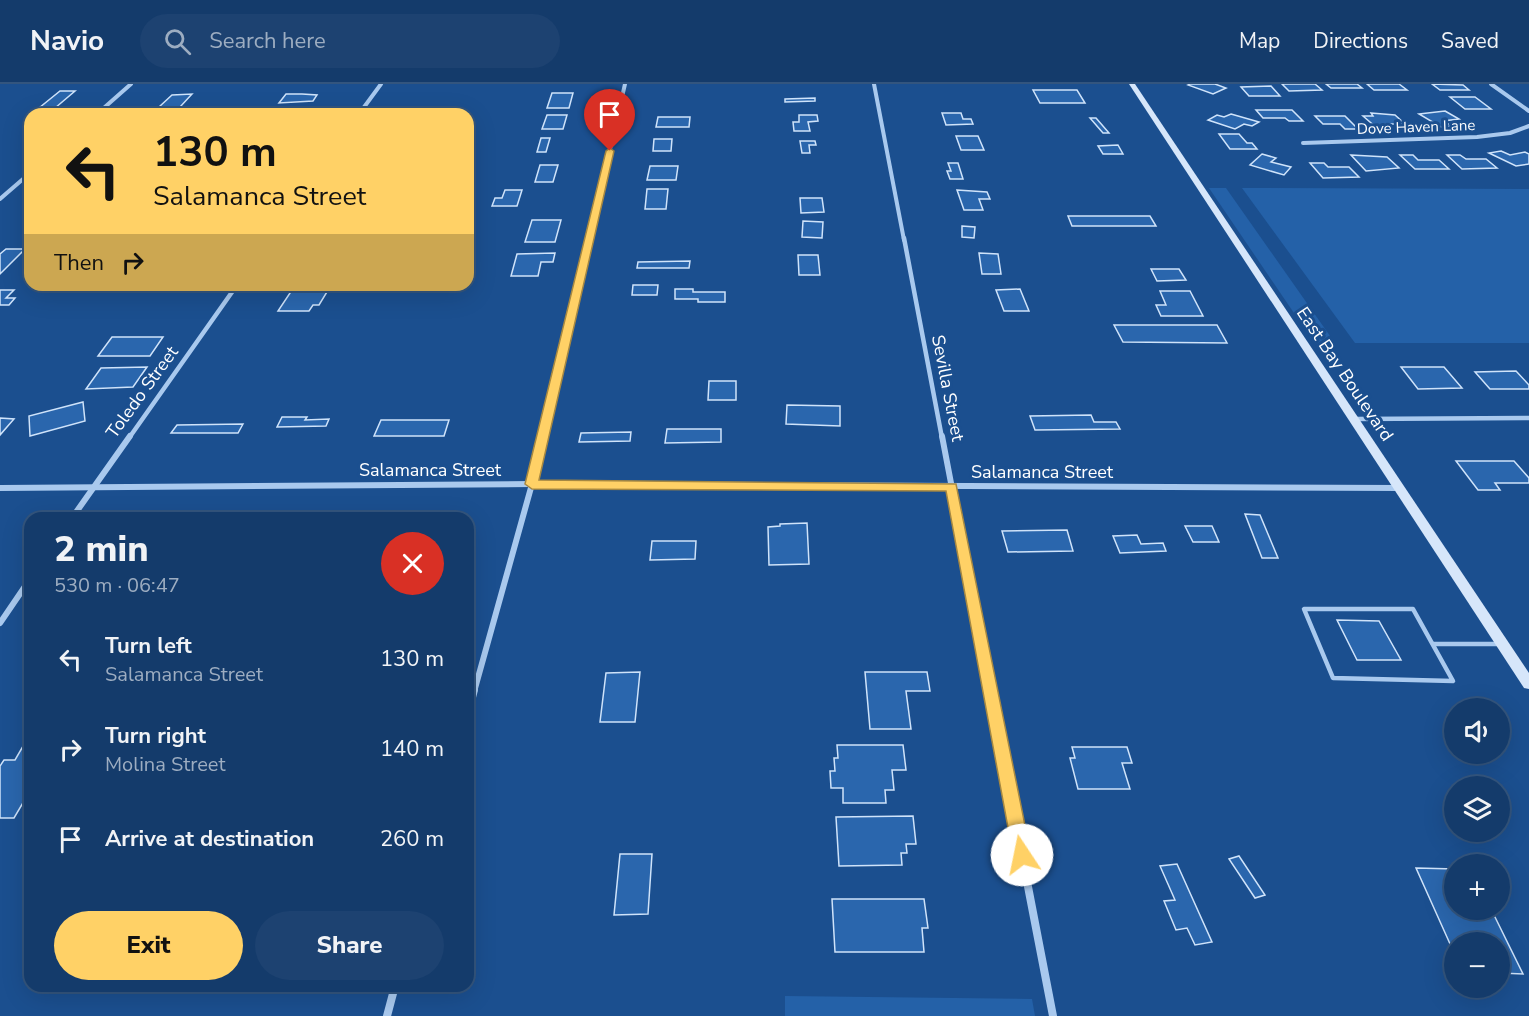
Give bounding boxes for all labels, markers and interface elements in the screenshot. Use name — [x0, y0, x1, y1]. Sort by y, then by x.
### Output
search box — [140, 14, 560, 68]
text: Navio — [30, 22, 104, 60]
icon: search — [161, 25, 194, 58]
text: Search here — [209, 26, 326, 56]
text: Map — [1239, 27, 1280, 55]
text: Directions — [1313, 27, 1408, 55]
text: Saved — [1441, 27, 1499, 55]
pin — [584, 89, 635, 151]
icon: arrive — [593, 98, 626, 131]
street label: Dove Haven Lane — [1356, 115, 1476, 139]
text: 130 m — [153, 124, 277, 181]
icon: left — [54, 132, 132, 210]
text: Salamanca Street — [153, 178, 366, 215]
icon: right — [116, 246, 149, 279]
text: Then — [54, 248, 104, 278]
street label: East Bay Boulevard — [1291, 302, 1399, 446]
street label: Sevilla Street — [926, 333, 970, 444]
street label: Toledo Street — [100, 340, 184, 443]
street label: Salamanca Street — [359, 458, 502, 482]
street label: Salamanca Street — [971, 460, 1114, 484]
text: 2 min — [54, 525, 149, 574]
button: close — [381, 532, 444, 595]
text: 530 m · 06:47 — [54, 572, 180, 599]
text: Turn left — [105, 631, 192, 661]
icon: left — [54, 643, 87, 676]
text: 130 m — [380, 644, 444, 674]
text: Salamanca Street — [105, 661, 263, 688]
map controls — [1444, 698, 1510, 998]
button: sound — [1444, 698, 1510, 764]
text: Turn right — [105, 721, 206, 751]
icon: right — [54, 733, 87, 766]
text: 140 m — [380, 734, 444, 764]
text: Molina Street — [105, 751, 225, 778]
button: layers — [1444, 776, 1510, 842]
icon: arrive — [54, 823, 87, 856]
position arrow — [990, 823, 1054, 887]
text: Arrive at destination — [105, 824, 314, 854]
text: 260 m — [380, 824, 444, 854]
button: + — [1444, 854, 1510, 920]
button: Exit — [54, 911, 243, 980]
button: Share — [255, 911, 444, 980]
button: − — [1444, 932, 1510, 998]

